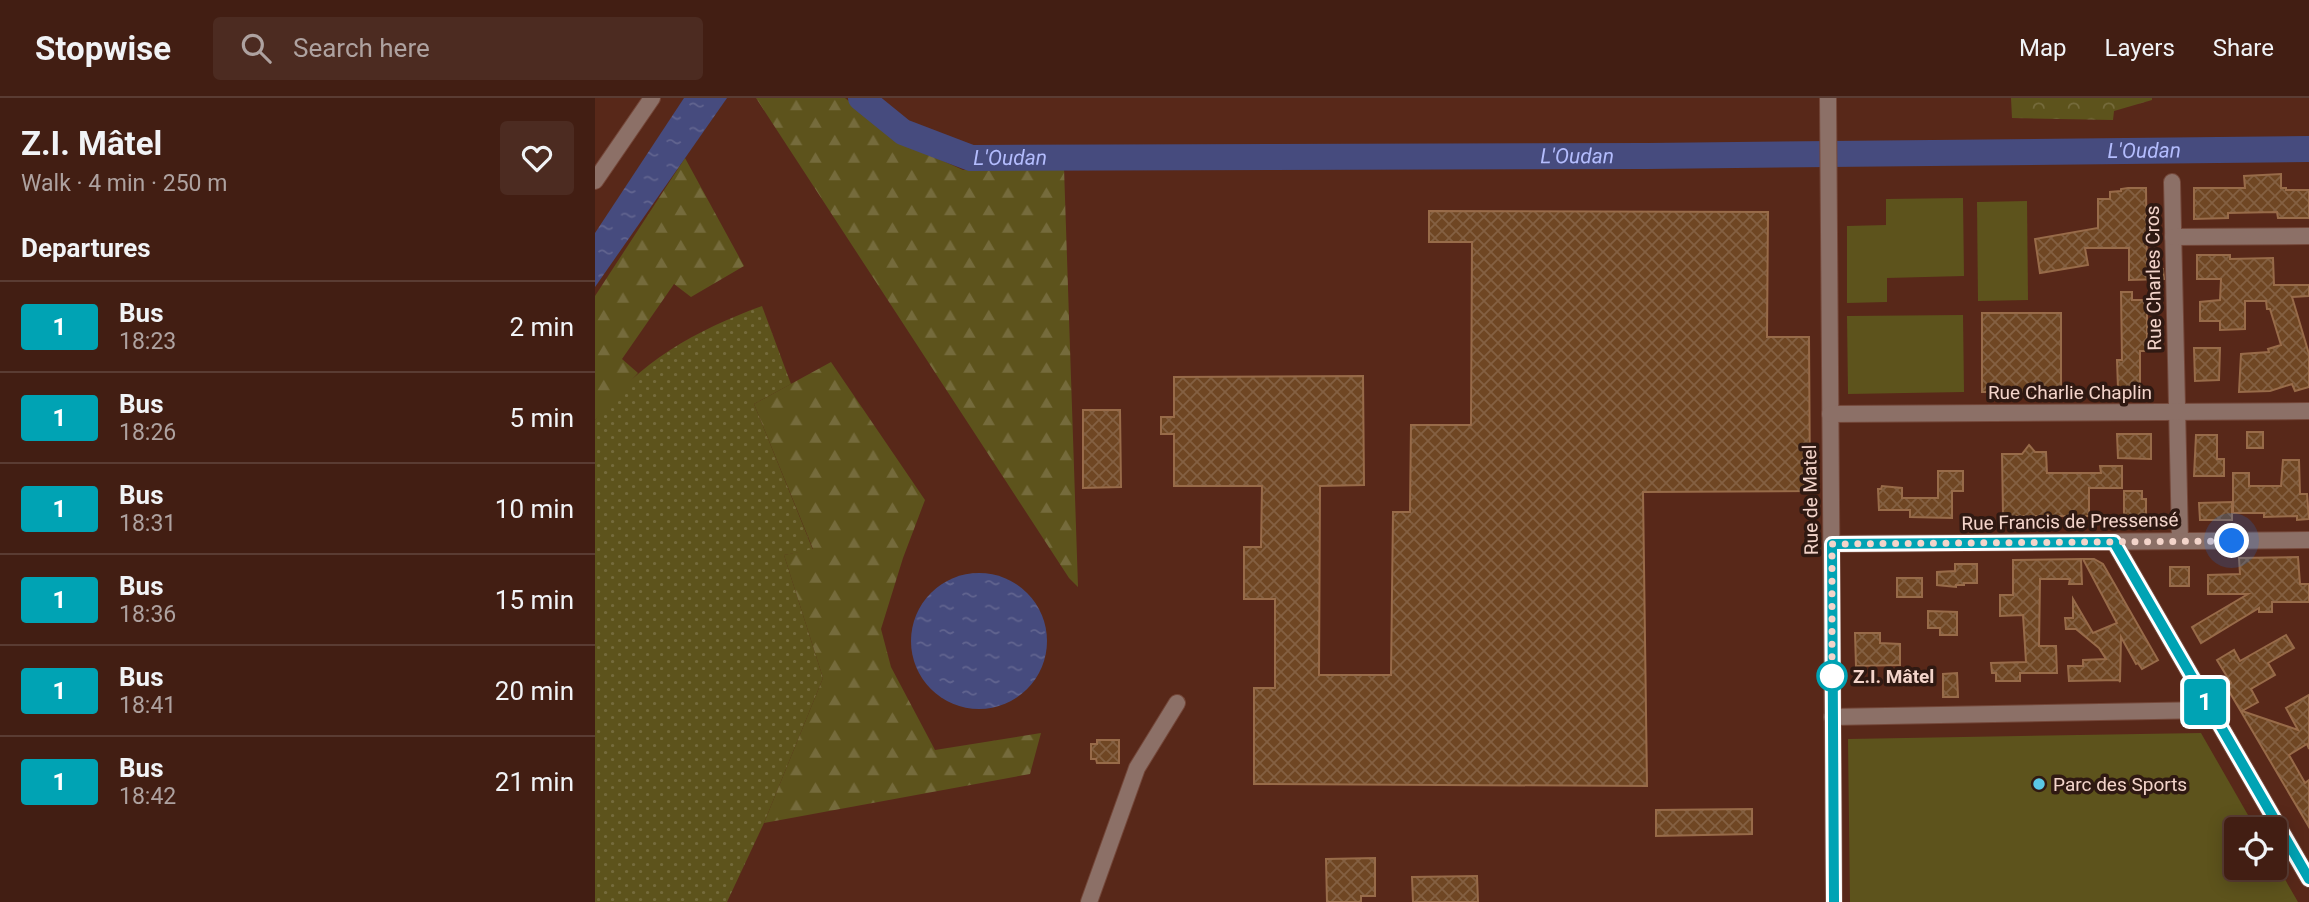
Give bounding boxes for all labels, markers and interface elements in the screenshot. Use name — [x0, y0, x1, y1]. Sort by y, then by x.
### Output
search box — [213, 17, 703, 80]
text: Stopwise — [35, 29, 171, 68]
icon: search — [237, 29, 275, 67]
text: Search here — [293, 33, 430, 63]
text: Map — [2019, 34, 2067, 62]
text: Layers — [2105, 34, 2175, 62]
text: Share — [2213, 34, 2274, 62]
button: heart — [500, 121, 574, 195]
text: Z.I. Mâtel — [21, 124, 162, 163]
water label: L'Oudan — [2107, 138, 2181, 163]
water label: L'Oudan — [1540, 144, 1614, 168]
water label: L'Oudan — [973, 146, 1047, 170]
text: Walk · 4 min · 250 m — [21, 170, 227, 197]
street label: Rue Charles Cros — [2141, 205, 2166, 351]
text: Departures — [21, 233, 151, 263]
text: Bus — [119, 298, 164, 328]
text: 2 min — [509, 312, 574, 342]
text: 1 — [53, 313, 66, 341]
text: 18:23 — [119, 328, 176, 355]
street label: Rue Charlie Chaplin — [1988, 381, 2152, 404]
text: Bus — [119, 389, 164, 419]
text: 5 min — [509, 403, 574, 433]
text: 1 — [53, 404, 66, 432]
text: 18:26 — [119, 419, 176, 446]
street label: Rue de Matel — [1798, 445, 1823, 555]
text: Bus — [119, 480, 164, 510]
text: 10 min — [495, 494, 574, 524]
text: 1 — [53, 495, 66, 523]
street label: Rue Francis de Pressensé — [1961, 508, 2179, 535]
text: 18:31 — [119, 510, 176, 537]
your location — [2214, 523, 2249, 558]
text: Bus — [119, 571, 164, 601]
text: 15 min — [495, 585, 574, 615]
text: 1 — [53, 586, 66, 614]
text: 18:36 — [119, 601, 176, 628]
marker: Z.I. Mâtel — [1817, 661, 1847, 691]
text: Bus — [119, 662, 164, 692]
place label: Z.I. Mâtel — [1853, 665, 1934, 688]
text: 20 min — [495, 676, 574, 706]
text: 1 — [53, 677, 66, 705]
line badge: 1 — [2182, 679, 2228, 725]
text: 1 — [2198, 688, 2212, 716]
text: 18:41 — [119, 692, 176, 719]
text: Bus — [119, 753, 164, 783]
text: 21 min — [495, 767, 574, 797]
text: 1 — [53, 768, 66, 796]
place label: Parc des Sports — [2053, 773, 2187, 796]
marker: Parc des Sports — [2031, 776, 2047, 792]
text: 18:42 — [119, 783, 176, 810]
map controls — [2224, 817, 2287, 880]
button: locate — [2224, 817, 2287, 880]

